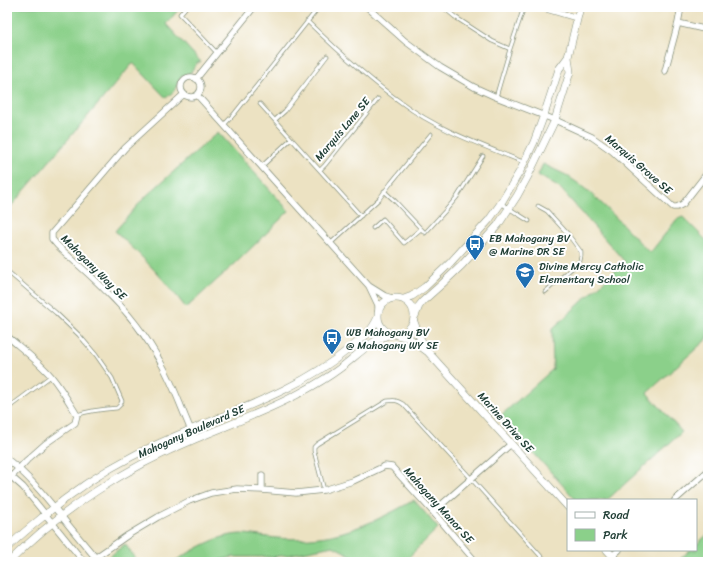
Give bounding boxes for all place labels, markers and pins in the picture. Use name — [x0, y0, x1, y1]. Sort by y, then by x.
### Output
place label: EB Mahogany BV @ Marine DR SE — [489, 229, 571, 261]
bus stop icon: EB Mahogany BV @ Marine DR SE — [464, 233, 486, 261]
place label: Divine Mercy Catholic Elementary School — [539, 257, 644, 289]
school or university icon: Divine Mercy Catholic Elementary School — [514, 261, 536, 289]
place label: WB Mahogany BV @ Mahogany WY SE — [346, 323, 439, 355]
bus stop icon: WB Mahogany BV @ Mahogany WY SE — [321, 327, 343, 355]

